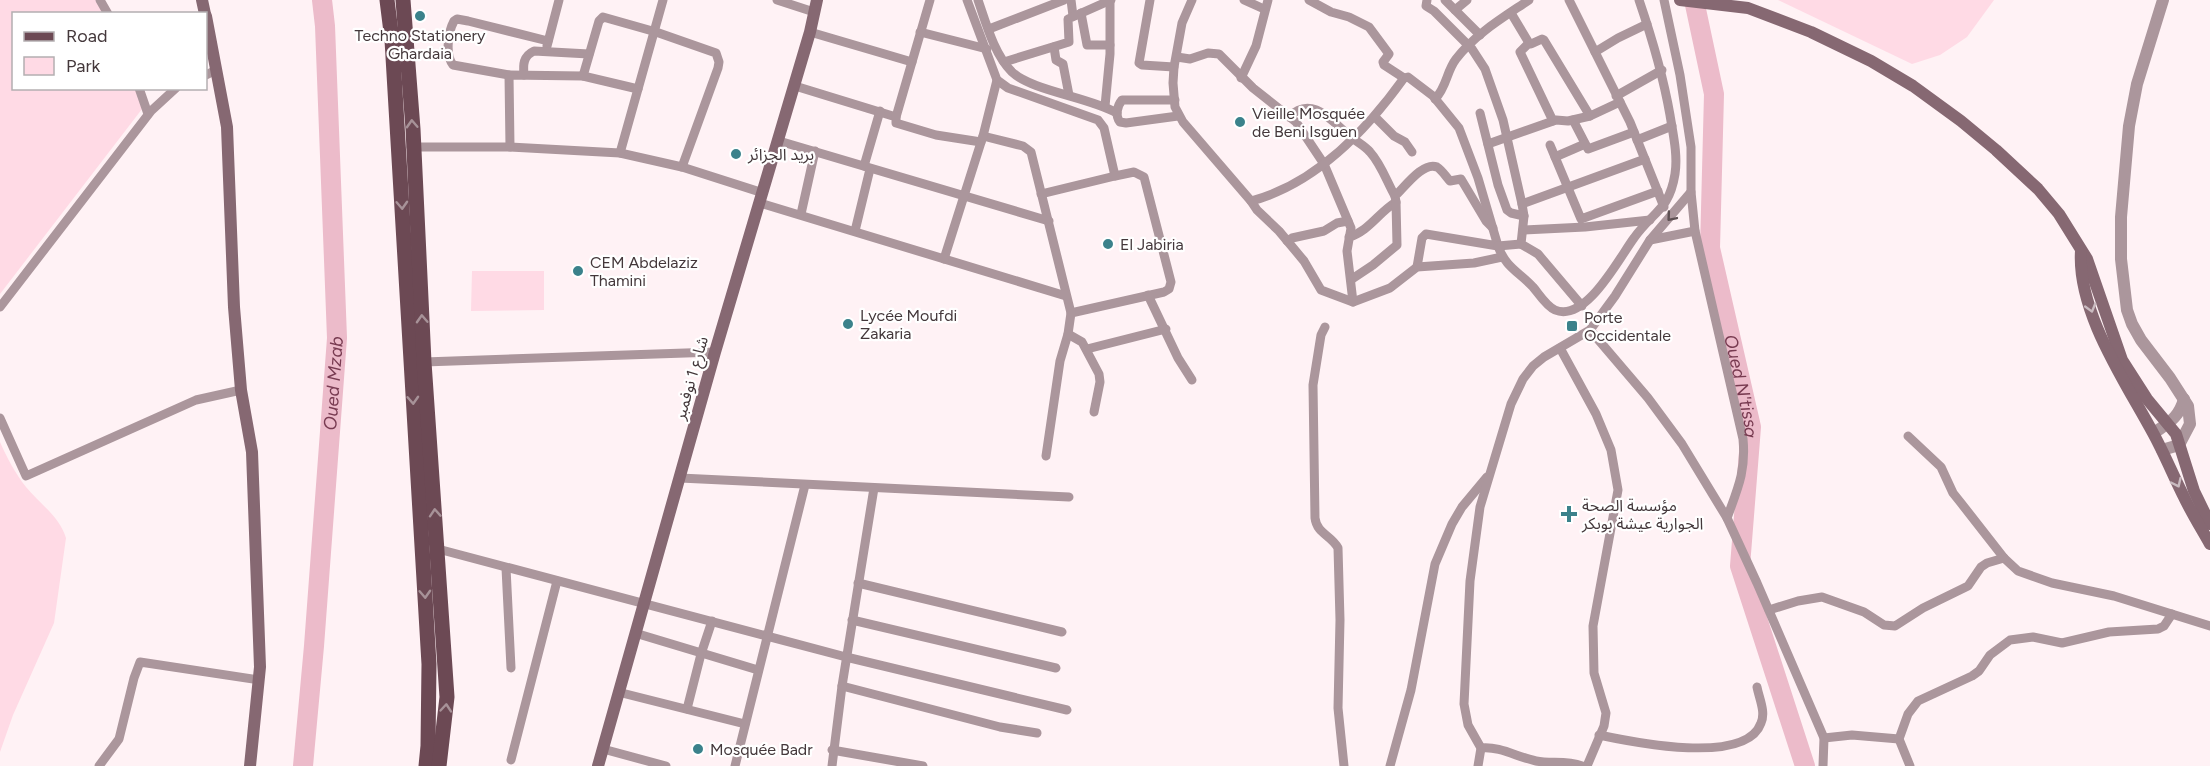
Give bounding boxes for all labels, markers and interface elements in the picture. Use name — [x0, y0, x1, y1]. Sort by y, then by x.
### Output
marker: Techno Stationery Ghardaia — [413, 9, 427, 23]
legend — [12, 12, 207, 90]
text: Road — [66, 25, 107, 47]
place label: Techno Stationery Ghardaia — [355, 26, 486, 63]
text: Park — [66, 55, 101, 77]
place label: Vieille Mosquée de Beni Isguen — [1252, 104, 1365, 141]
marker: Vieille Mosquée de Beni Isguen — [1233, 115, 1247, 129]
one-way arrow — [406, 120, 419, 129]
place label: بريد الجزائر — [747, 145, 814, 164]
marker: بريد الجزائر — [729, 147, 743, 161]
one-way arrow — [395, 200, 408, 209]
one-way arrow — [1668, 210, 1679, 221]
place label: El Jabiria — [1120, 235, 1184, 254]
marker: El Jabiria — [1101, 237, 1115, 251]
place label: CEM Abdelaziz Thamini — [590, 253, 698, 290]
marker: CEM Abdelaziz Thamini — [571, 264, 585, 278]
one-way arrow — [2084, 302, 2096, 313]
place label: Lycée Moufdi Zakaria — [860, 306, 957, 343]
place label: Porte Occidentale — [1584, 308, 1671, 345]
one-way arrow — [416, 314, 429, 323]
marker: Lycée Moufdi Zakaria — [841, 317, 855, 331]
marker: Porte Occidentale — [1565, 319, 1579, 333]
water label: Oued N'tissa — [1719, 333, 1762, 439]
street label: شارع 1 نوفمبر — [670, 334, 715, 424]
water label: Oued Mzab — [319, 335, 348, 431]
one-way arrow — [407, 395, 420, 404]
one-way arrow — [2170, 476, 2182, 487]
place label: مؤسسة الصحة الجوارية عيشة بوبكر — [1581, 496, 1703, 533]
marker: مؤسسة الصحة الجوارية عيشة بوبكر — [1560, 505, 1578, 523]
one-way arrow — [429, 509, 442, 518]
one-way arrow — [418, 590, 431, 599]
one-way arrow — [439, 703, 452, 712]
place label: Mosquée Badr — [710, 740, 813, 759]
marker: Mosquée Badr — [691, 742, 705, 756]

